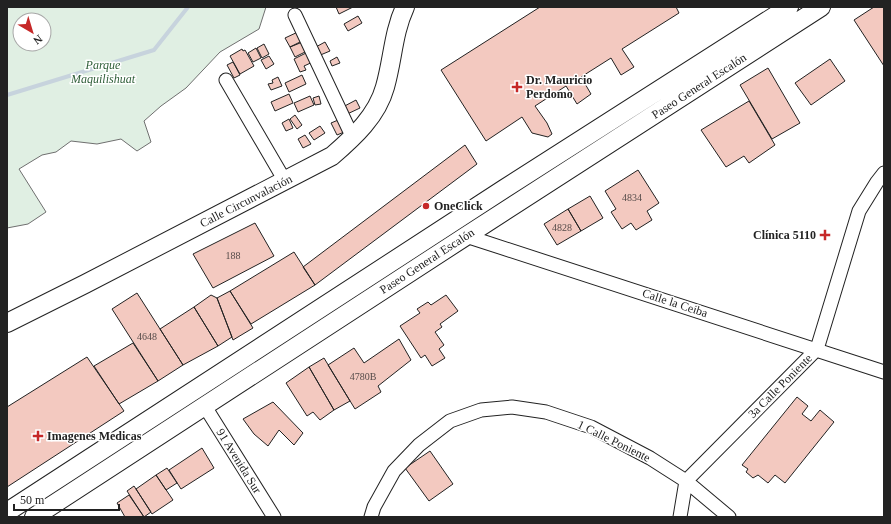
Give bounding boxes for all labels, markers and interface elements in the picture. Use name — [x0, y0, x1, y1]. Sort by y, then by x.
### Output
north arrow — [12, 12, 52, 52]
text: N — [31, 33, 45, 47]
street label: Paseo General Escalón — [649, 50, 749, 122]
park label: Parque Maquilishuat — [70, 58, 136, 86]
place label: Dr. Mauricio Perdomo — [526, 73, 592, 101]
marker: Dr. Mauricio Perdomo — [511, 81, 523, 93]
street label: Calle Circunvalación — [198, 172, 294, 230]
house number: 4834 — [622, 192, 642, 203]
place label: OneClick — [434, 199, 483, 213]
marker: OneClick — [421, 201, 431, 211]
house number: 4828 — [552, 222, 572, 233]
street label: Paseo General Escalón — [377, 225, 477, 297]
place label: Clínica 5110 — [753, 228, 816, 242]
marker: Clínica 5110 — [819, 229, 831, 241]
house number: 188 — [226, 250, 241, 261]
street label: Calle la Ceiba — [641, 286, 710, 320]
house number: 4648 — [137, 331, 157, 342]
street label: 3a Calle Poniente — [745, 351, 815, 421]
house number: 4780B — [350, 371, 377, 382]
street label: 1 Calle Poniente — [575, 417, 653, 465]
street label: 91 Avenida Sur — [214, 426, 264, 496]
place label: Imagenes Medicas — [47, 429, 142, 443]
marker: Imagenes Medicas — [32, 430, 44, 442]
scale bar — [14, 486, 119, 512]
text: 50 m — [20, 493, 45, 507]

